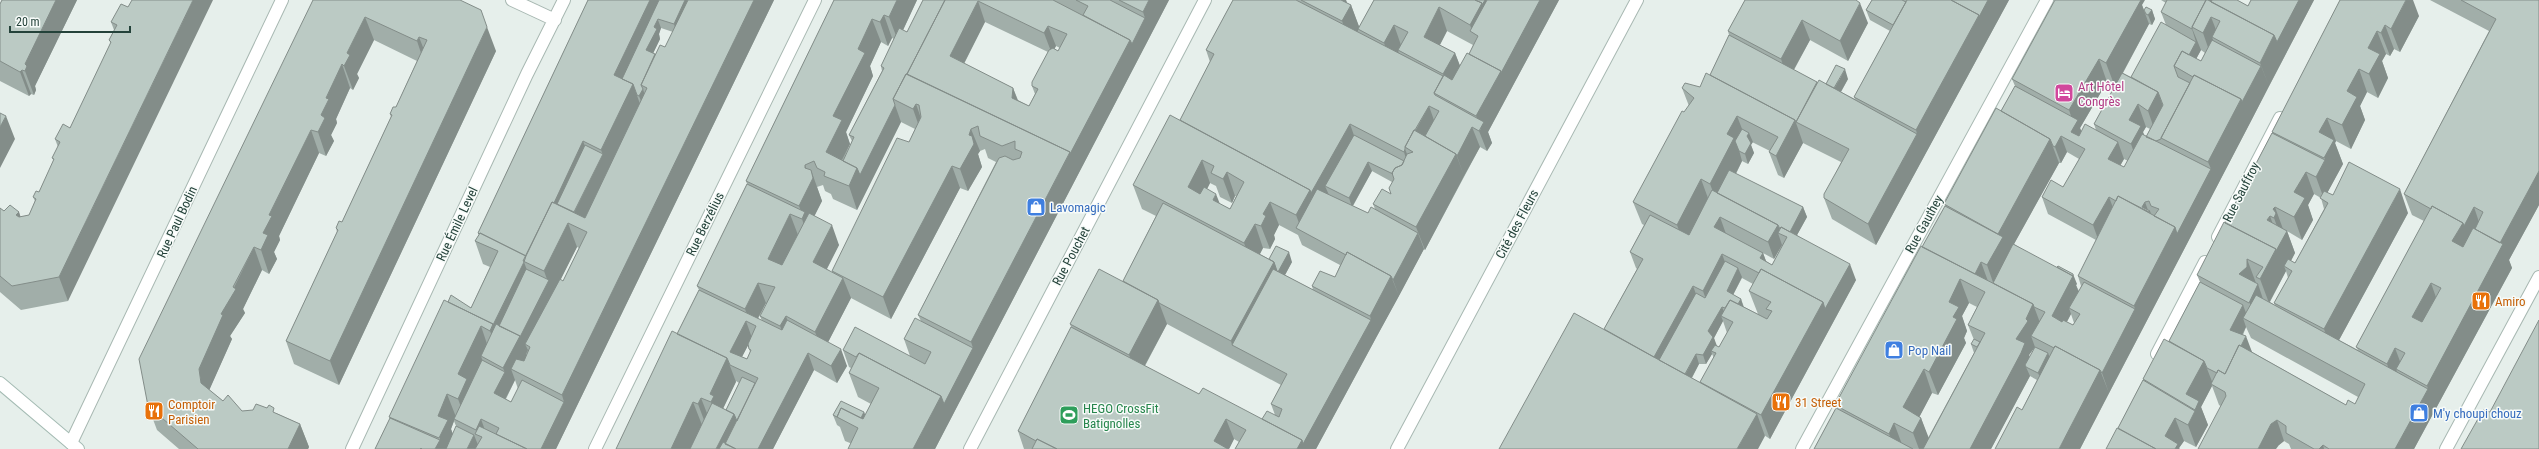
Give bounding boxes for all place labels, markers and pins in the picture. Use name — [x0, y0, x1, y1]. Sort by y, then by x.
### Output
place label: Art Hôtel Congrès — [2078, 79, 2124, 109]
hotel icon: Art Hôtel Congrès — [2053, 82, 2075, 104]
shop icon: Lavomagic — [1025, 196, 1047, 218]
place label: Lavomagic — [1050, 200, 1106, 215]
restaurant icon: Amiro — [2470, 290, 2492, 312]
place label: Amiro — [2495, 294, 2526, 309]
shop icon: Pop Nail — [1883, 339, 1905, 361]
place label: Pop Nail — [1908, 343, 1951, 358]
restaurant icon: 31 Street — [1770, 391, 1792, 413]
place label: 31 Street — [1795, 395, 1841, 410]
place label: Comptoir Parisien — [168, 397, 215, 427]
restaurant icon: Comptoir Parisien — [143, 400, 165, 422]
place label: HEGO CrossFit Batignolles — [1083, 401, 1159, 431]
shop icon: M'y choupi chouz — [2408, 402, 2430, 424]
sports icon: HEGO CrossFit Batignolles — [1058, 404, 1080, 426]
place label: M'y choupi chouz — [2433, 406, 2522, 421]

